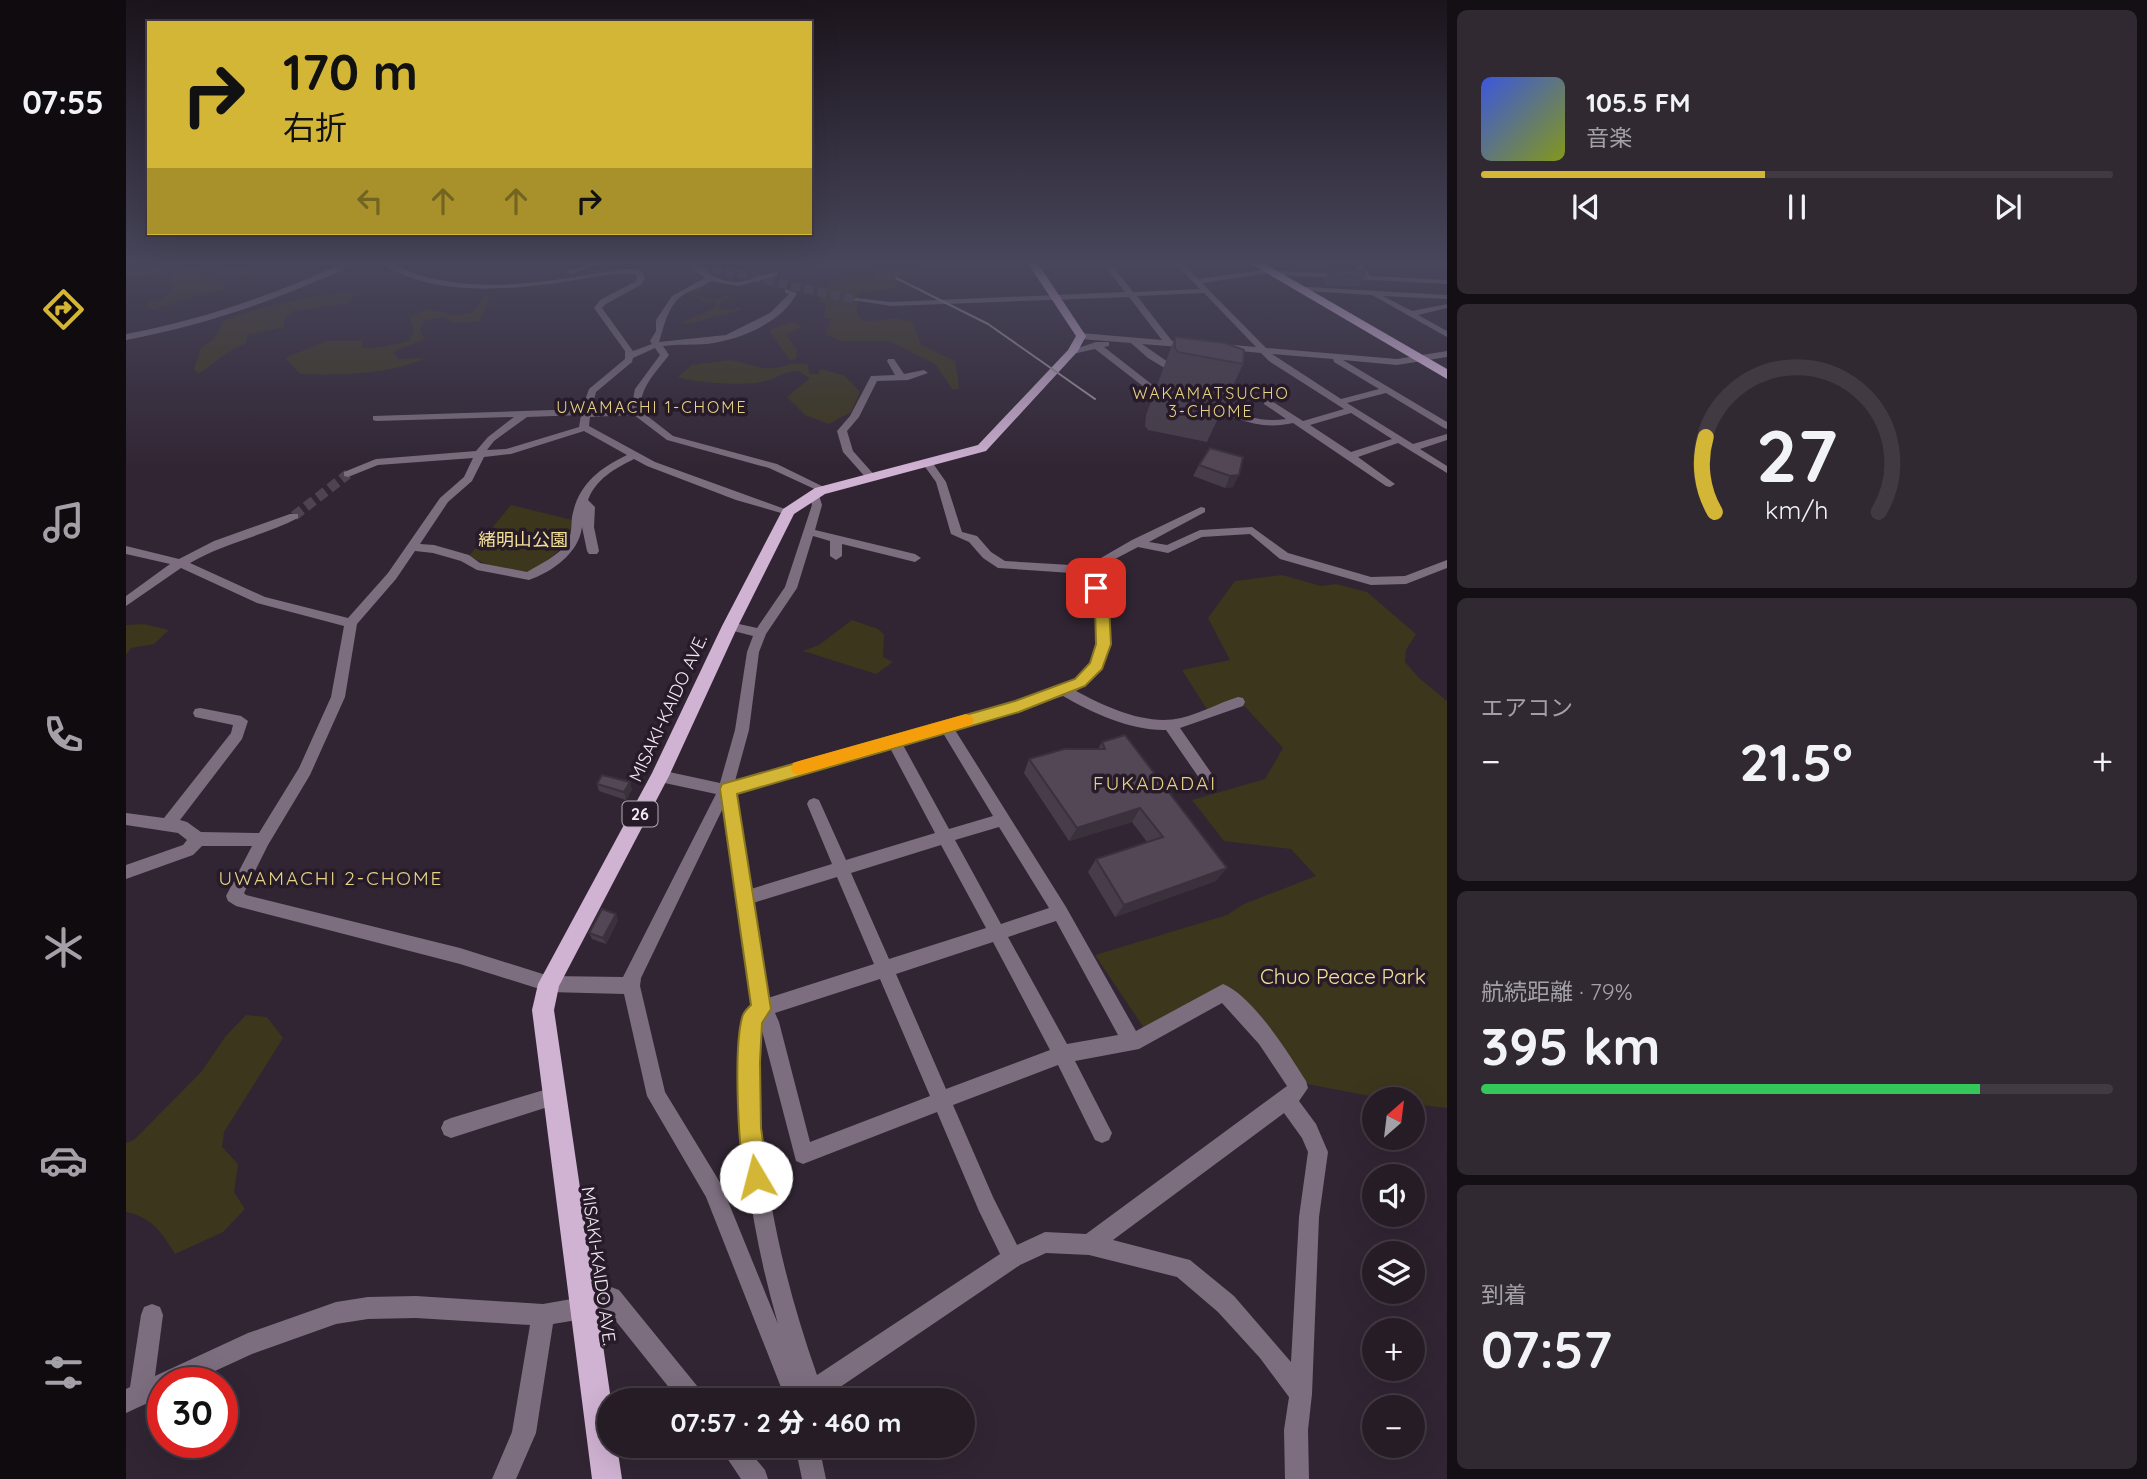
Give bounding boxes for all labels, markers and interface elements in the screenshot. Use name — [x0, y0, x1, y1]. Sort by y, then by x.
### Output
text: 170 m — [283, 41, 418, 102]
icon: right — [168, 49, 259, 140]
text: 07:55 — [22, 82, 104, 122]
text: 105.5 FM — [1586, 86, 1691, 119]
text: 右折 — [283, 107, 347, 147]
text: 音楽 — [1586, 123, 1632, 152]
icon: left — [351, 182, 389, 220]
icon: ahead — [424, 182, 462, 220]
icon: ahead — [497, 182, 535, 220]
icon: right — [570, 182, 608, 220]
icon: previous — [1567, 188, 1605, 226]
icon: pause — [1778, 188, 1816, 226]
icon: next — [1989, 188, 2027, 226]
icon: directions — [39, 285, 88, 334]
district label: WAKAMATSUCHO 3-CHOME — [1132, 383, 1290, 421]
district label: UWAMACHI 1-CHOME — [556, 397, 748, 417]
text: 27 — [1756, 409, 1838, 500]
text: km/h — [1765, 493, 1829, 524]
icon: music — [39, 498, 88, 547]
park label: 緒明山公園 — [478, 528, 568, 551]
pin — [1066, 558, 1126, 618]
icon: arrive — [1077, 569, 1115, 607]
street label: MISAKI-KAIDO AVE. — [624, 631, 712, 785]
text: エアコン — [1481, 693, 1573, 722]
icon: phone — [39, 710, 88, 759]
text: 21.5° — [1740, 729, 1853, 794]
text: − — [1481, 737, 1501, 785]
text: + — [2092, 737, 2113, 785]
district label: FUKADADAI — [1093, 771, 1217, 795]
road number: 26 — [622, 802, 658, 827]
district label: UWAMACHI 2-CHOME — [219, 866, 443, 890]
icon: climate — [39, 923, 88, 972]
park label: Chuo Peace Park — [1260, 963, 1426, 989]
text: 航続距離 · 79% — [1481, 977, 1633, 1006]
text: 395 km — [1481, 1013, 1661, 1078]
north arrow — [1362, 1087, 1424, 1150]
map controls — [1362, 1087, 1425, 1458]
icon: car — [39, 1136, 88, 1185]
position arrow — [719, 1140, 793, 1214]
button: sound — [1362, 1164, 1425, 1227]
street label: MISAKI-KAIDO AVE. — [576, 1185, 622, 1347]
button: layers — [1362, 1241, 1425, 1304]
text: 到着 — [1481, 1280, 1527, 1309]
text: 07:57 — [1481, 1316, 1612, 1381]
button: + — [1362, 1318, 1425, 1381]
icon: filters — [39, 1348, 88, 1397]
speed limit sign: 30 — [147, 1367, 238, 1458]
button: − — [1362, 1395, 1425, 1458]
text: 07:57 · 2 分 · 460 m — [670, 1406, 902, 1439]

